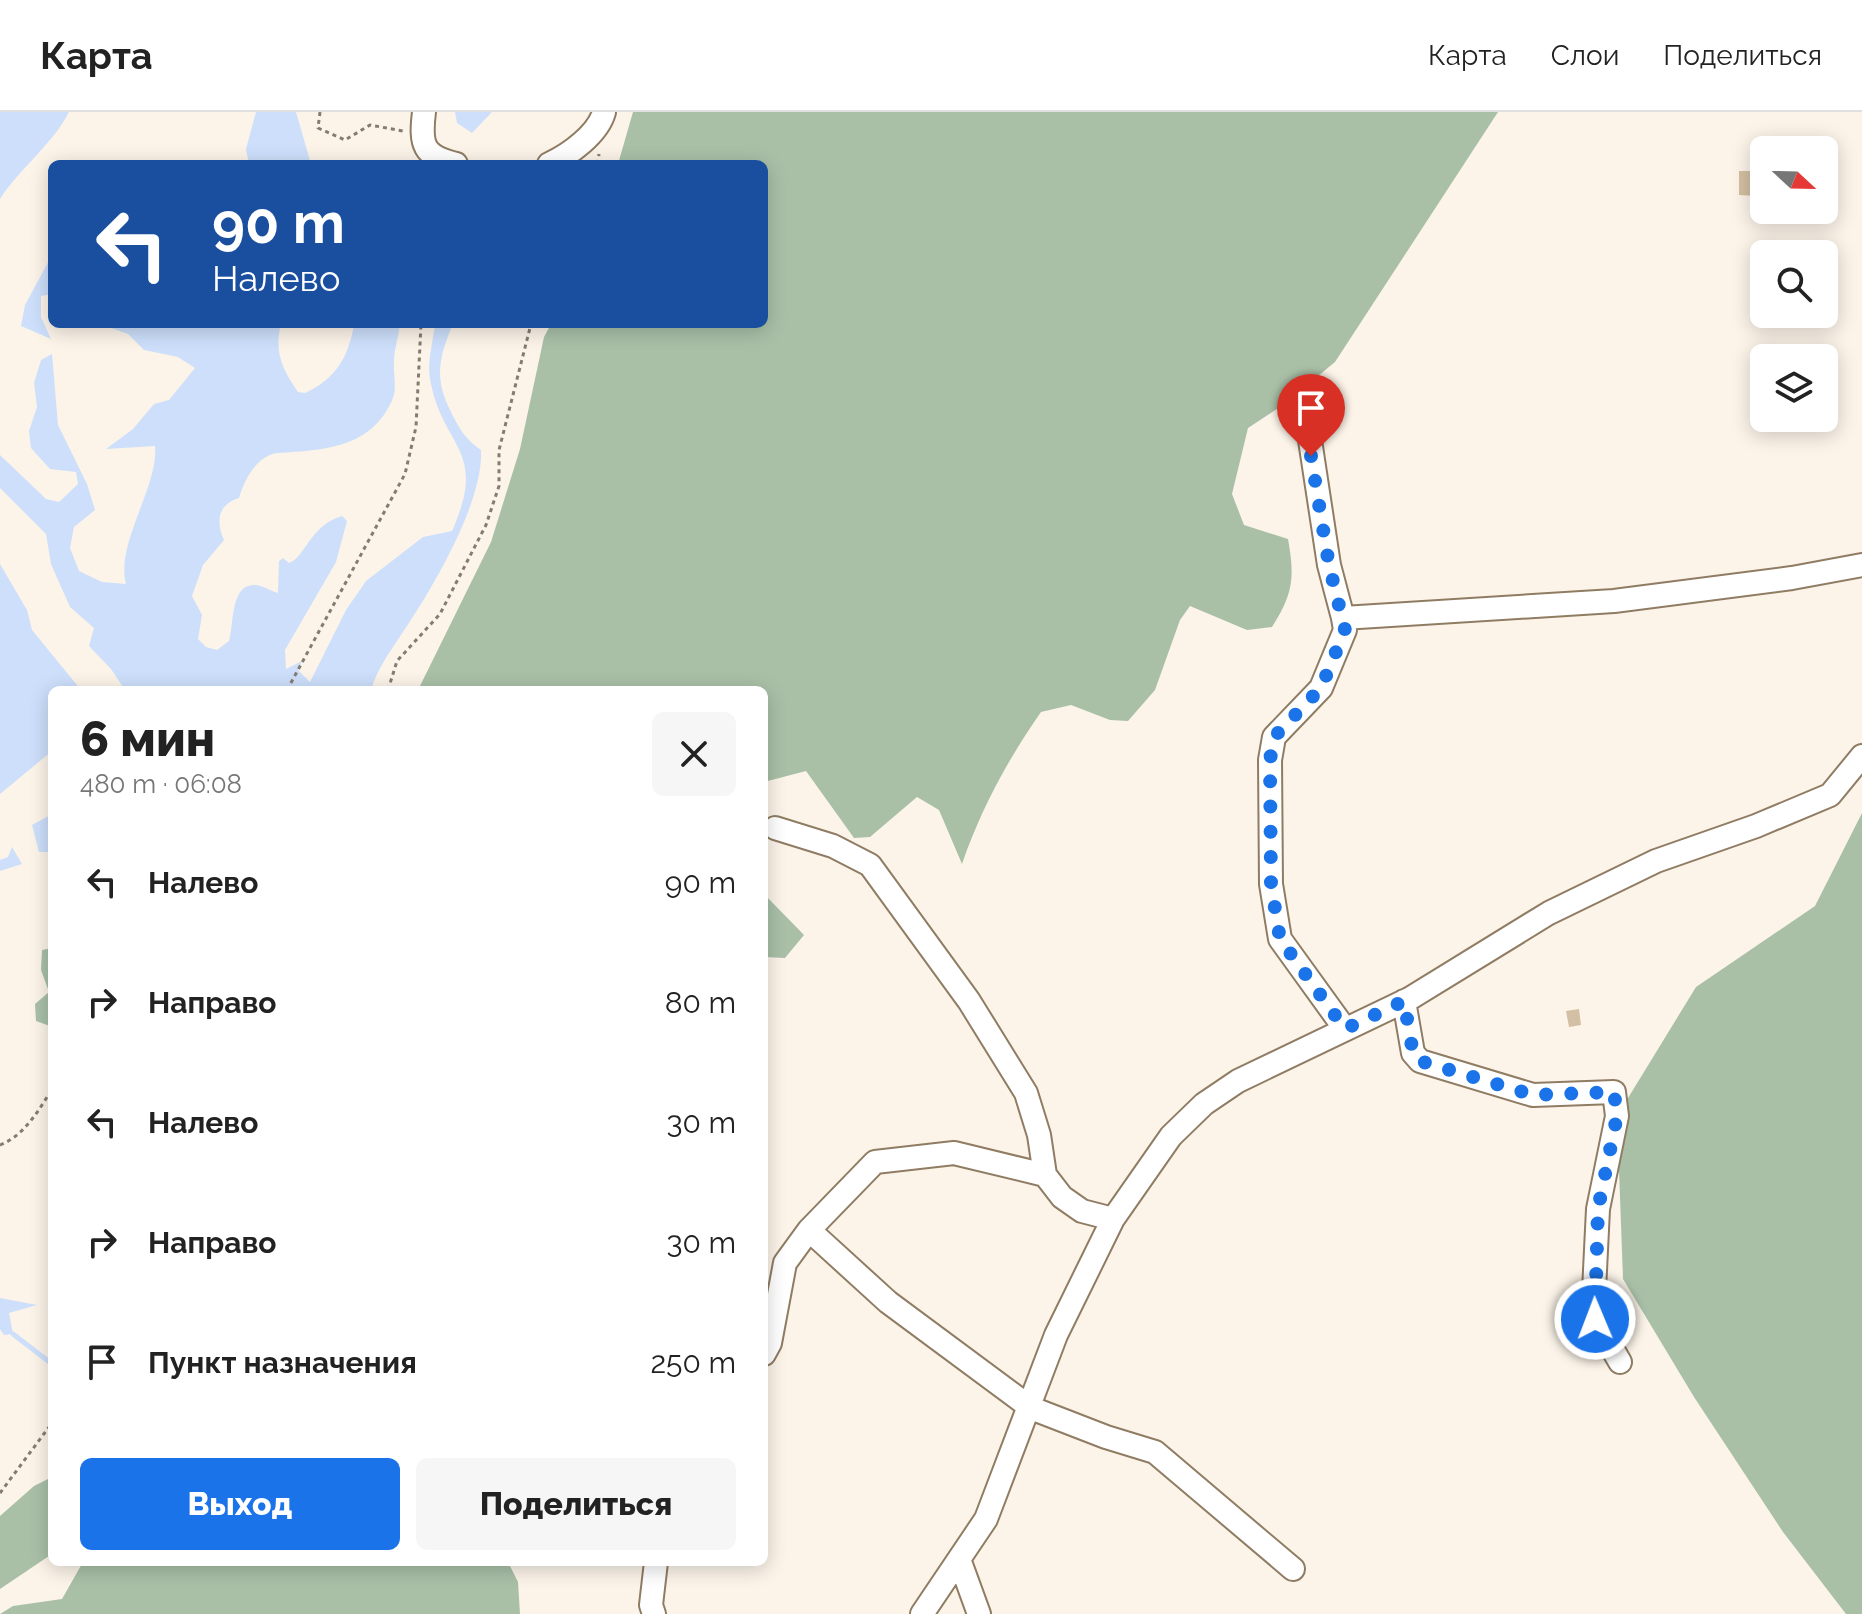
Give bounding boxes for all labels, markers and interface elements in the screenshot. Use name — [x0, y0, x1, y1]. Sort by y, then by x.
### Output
text: Карта — [40, 33, 153, 78]
text: Карта — [1428, 39, 1507, 72]
text: Слои — [1551, 39, 1619, 72]
text: Поделиться — [1663, 39, 1822, 72]
north arrow — [1750, 136, 1838, 224]
map controls — [1750, 136, 1838, 432]
text: 90 m — [212, 190, 345, 256]
icon: left — [80, 192, 184, 296]
button: search — [1750, 240, 1838, 328]
text: Налево — [212, 257, 340, 299]
button: layers — [1750, 344, 1838, 432]
pin — [1277, 374, 1345, 456]
icon: arrive — [1289, 386, 1333, 430]
text: 6 мин — [80, 711, 215, 767]
button: close — [652, 712, 736, 796]
text: 480 m · 06:08 — [80, 769, 242, 799]
icon: left — [80, 860, 124, 904]
text: Налево — [148, 865, 258, 900]
text: 90 m — [665, 865, 736, 900]
icon: right — [80, 980, 124, 1024]
text: Направо — [148, 985, 277, 1020]
text: 80 m — [665, 985, 736, 1020]
icon: left — [80, 1100, 124, 1144]
text: Налево — [148, 1105, 258, 1140]
text: 30 m — [666, 1105, 736, 1140]
icon: right — [80, 1220, 124, 1264]
text: Направо — [148, 1225, 277, 1260]
text: 30 m — [666, 1225, 736, 1260]
position arrow — [1553, 1277, 1637, 1361]
icon: arrive — [80, 1340, 124, 1384]
text: Пункт назначения — [148, 1345, 417, 1380]
text: 250 m — [650, 1345, 736, 1380]
button: Выход — [80, 1458, 400, 1550]
button: Поделиться — [416, 1458, 736, 1550]

